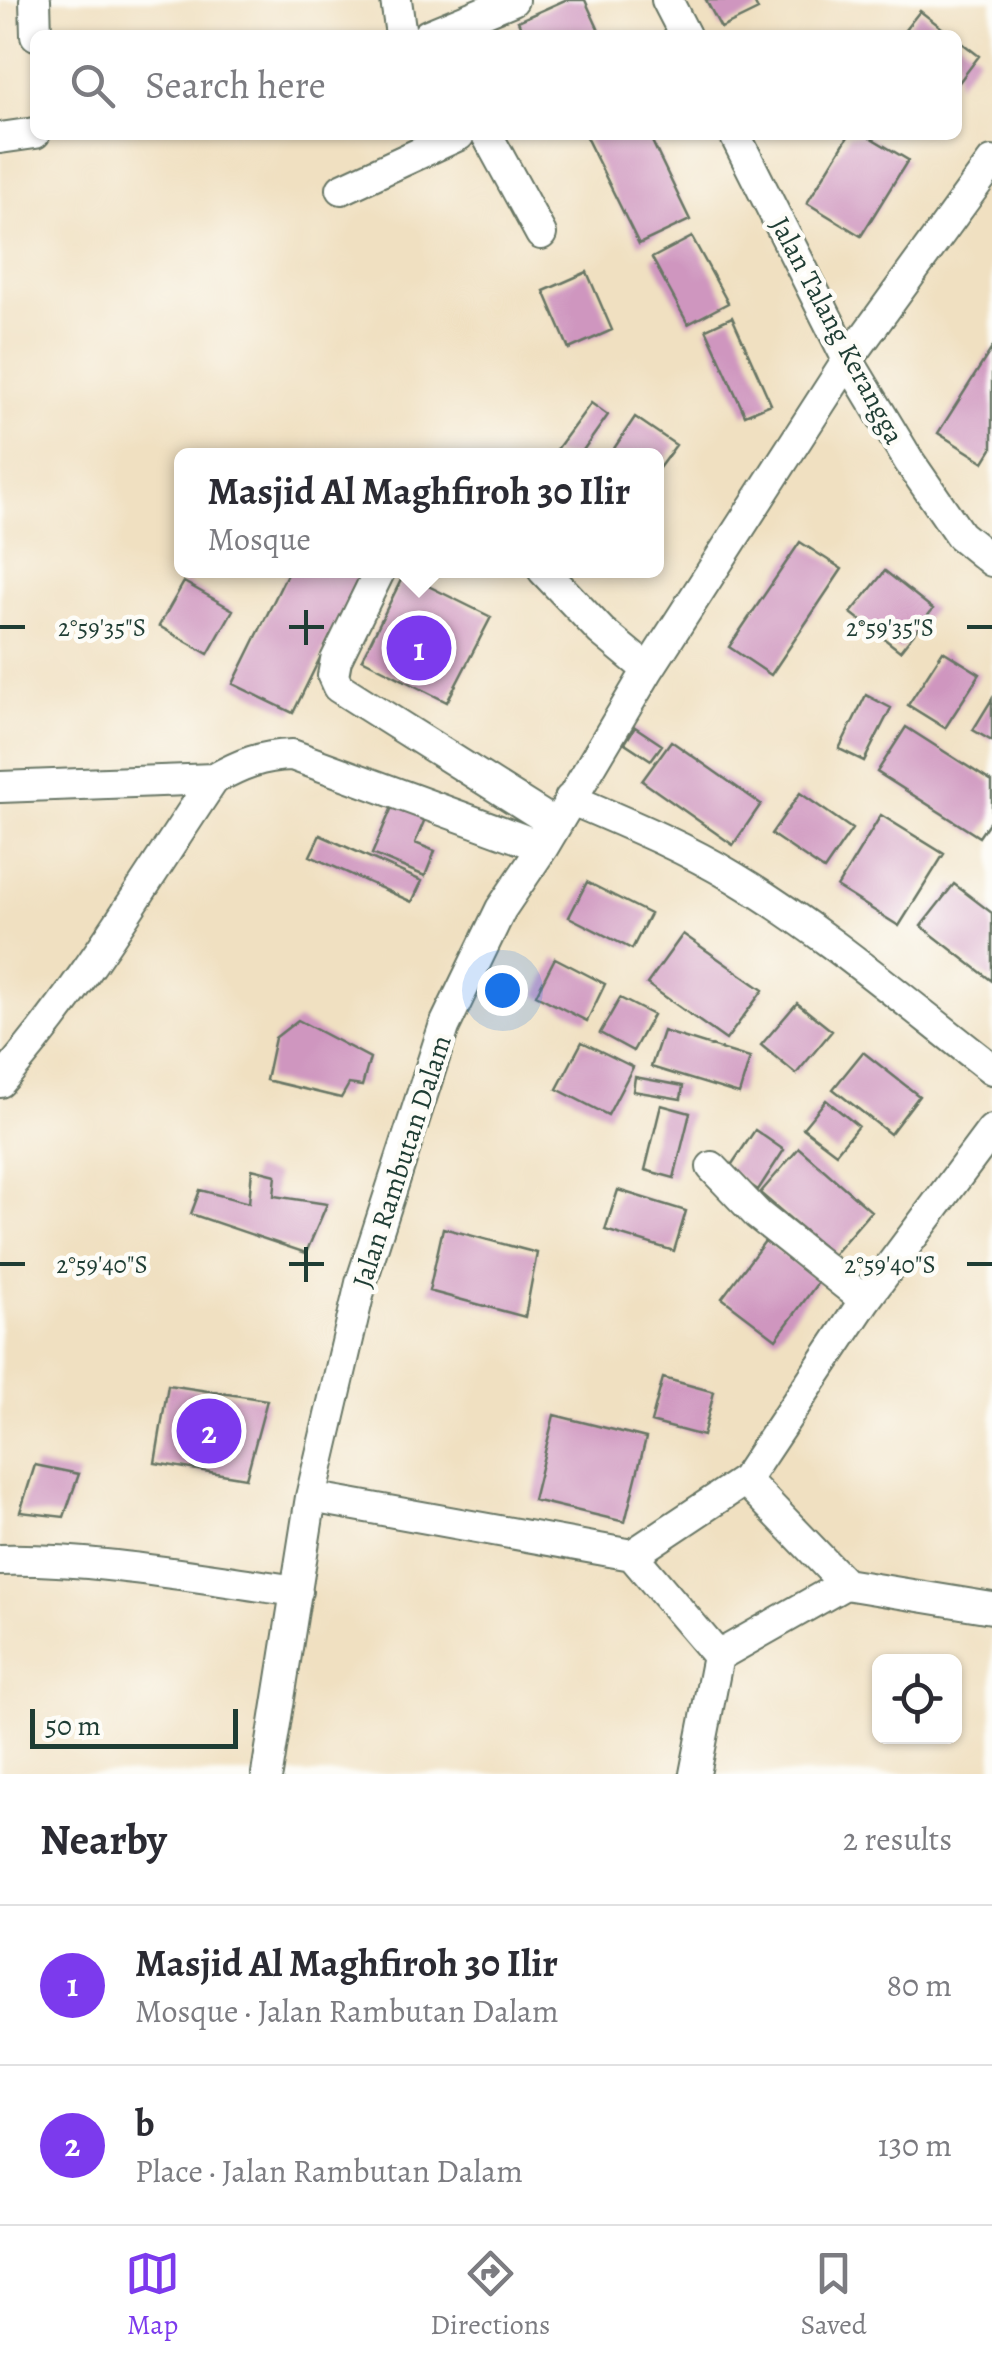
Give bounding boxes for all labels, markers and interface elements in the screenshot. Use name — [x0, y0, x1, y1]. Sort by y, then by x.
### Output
search box — [30, 30, 962, 140]
icon: search — [65, 58, 120, 113]
text: Search here — [145, 59, 326, 111]
street label: Jalan Talang Kerangga — [761, 210, 913, 451]
popup — [174, 448, 664, 578]
text: Masjid Al Maghfiroh 30 Ilir — [208, 465, 630, 517]
text: Mosque — [208, 517, 311, 561]
pin: 1 — [386, 610, 452, 686]
text: 2°59'35"S — [58, 611, 146, 645]
text: 2°59'35"S — [846, 611, 934, 645]
your location — [477, 965, 528, 1016]
street label: Jalan Rambutan Dalam — [343, 1030, 461, 1292]
text: 2°59'40"S — [56, 1248, 148, 1282]
text: 2°59'40"S — [844, 1248, 936, 1282]
pin: 2 — [176, 1394, 242, 1468]
map controls — [872, 1654, 962, 1744]
button: locate — [872, 1654, 962, 1744]
scale bar — [30, 1704, 238, 1748]
text: 50 m — [45, 1707, 101, 1745]
text: Nearby — [40, 1811, 167, 1868]
text: 2 results — [843, 1817, 952, 1861]
text: Masjid Al Maghfiroh 30 Ilir — [135, 1937, 558, 1989]
text: 1 — [67, 1963, 78, 2007]
text: 80 m — [886, 1963, 952, 2007]
text: Mosque · Jalan Rambutan Dalam — [135, 1989, 559, 2033]
text: b — [135, 2097, 155, 2149]
text: 2 — [65, 2123, 80, 2167]
text: 130 m — [878, 2123, 952, 2167]
text: Place · Jalan Rambutan Dalam — [135, 2149, 523, 2193]
tab: Map — [125, 2246, 180, 2344]
tab: Directions — [430, 2246, 550, 2344]
tab: Saved — [801, 2246, 867, 2344]

